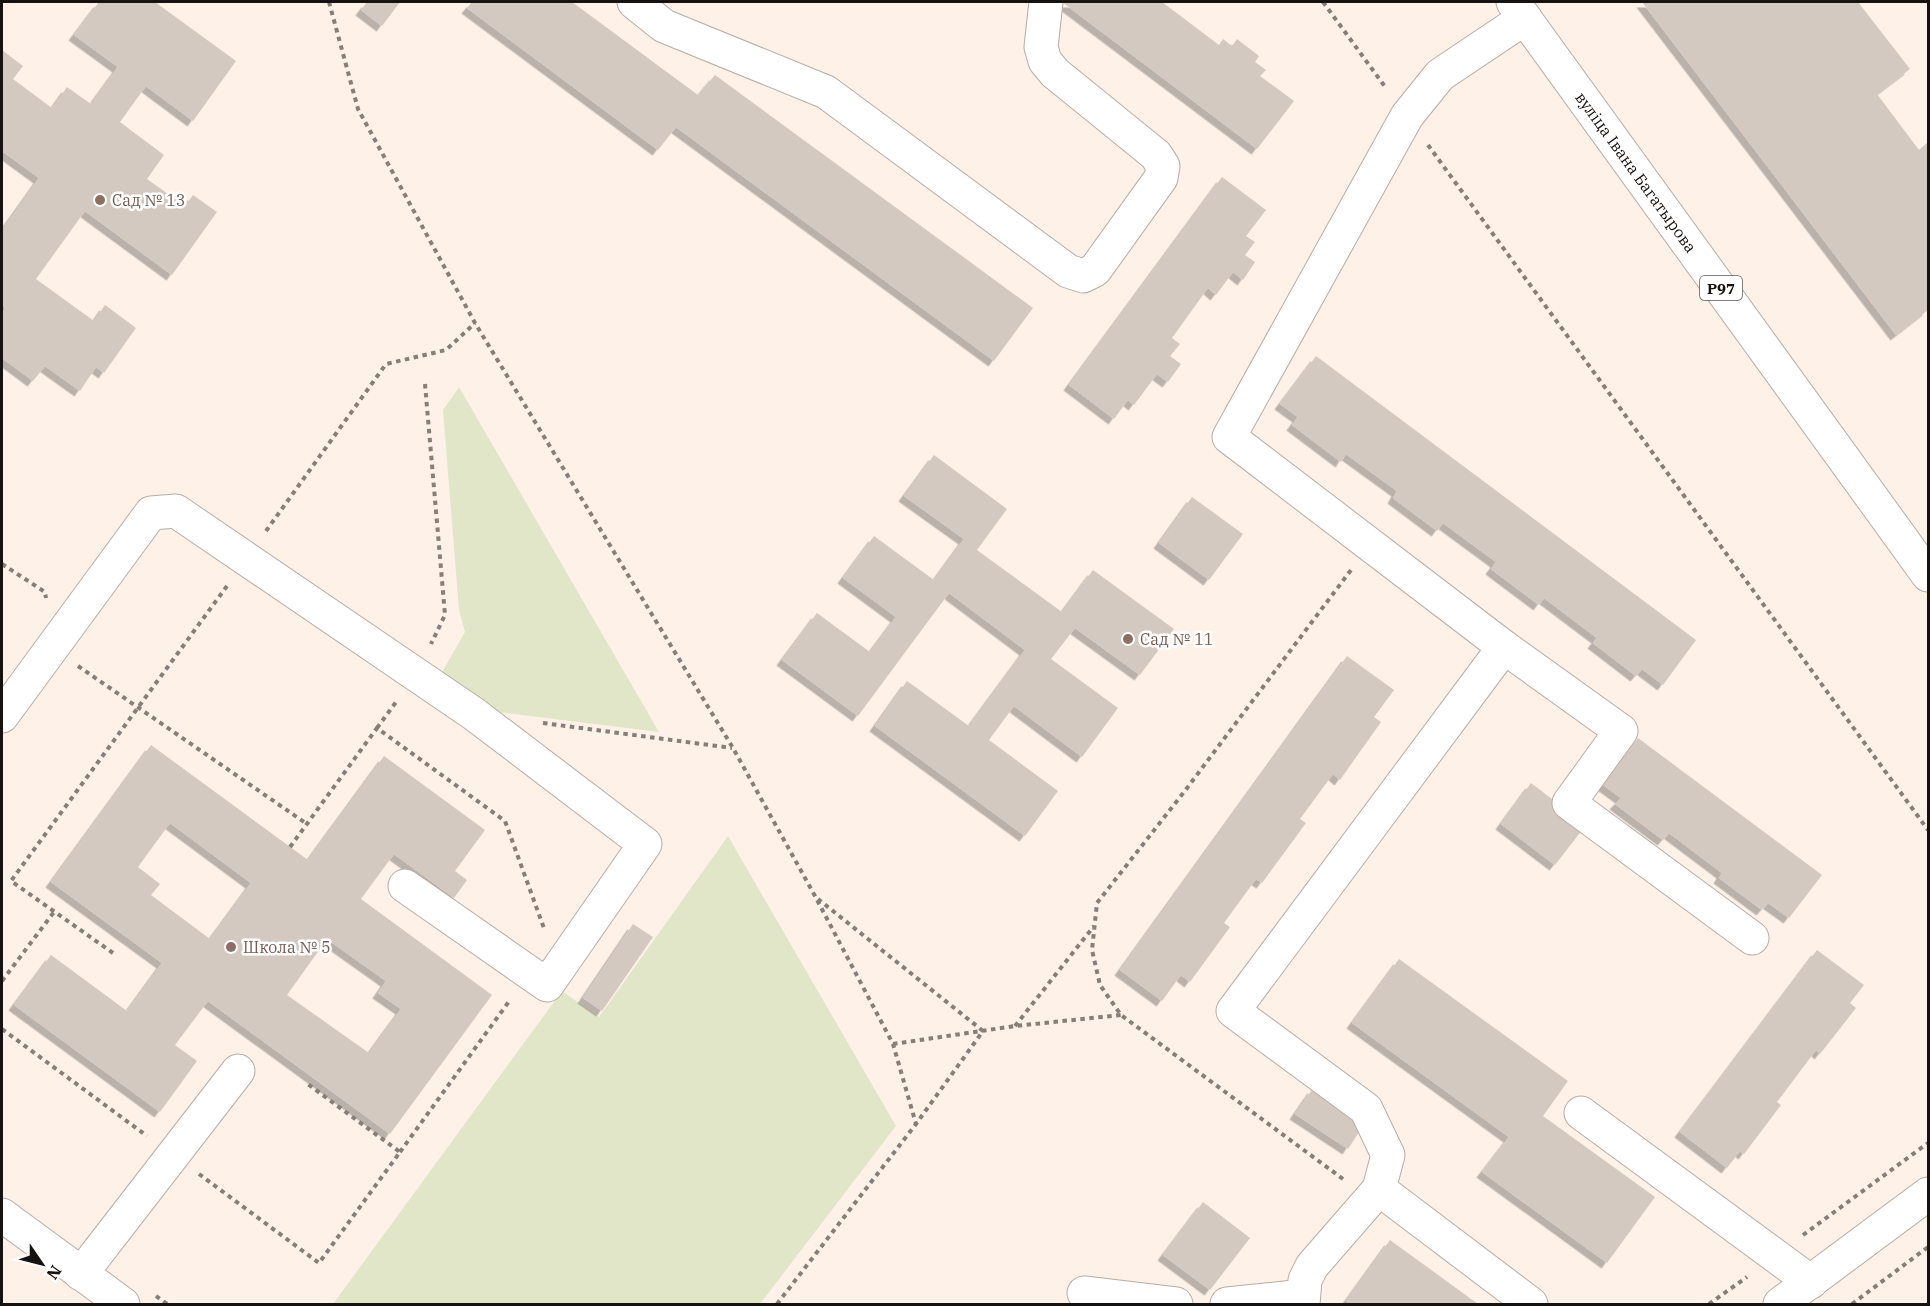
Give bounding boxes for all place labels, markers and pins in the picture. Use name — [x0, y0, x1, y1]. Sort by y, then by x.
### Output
place label: Сад № 13 — [112, 190, 185, 210]
marker: Сад № 13 — [93, 193, 107, 207]
place label: Сад № 11 — [1140, 629, 1213, 649]
marker: Сад № 11 — [1121, 632, 1135, 646]
place label: Школа № 5 — [243, 937, 331, 957]
marker: Школа № 5 — [224, 940, 238, 954]

